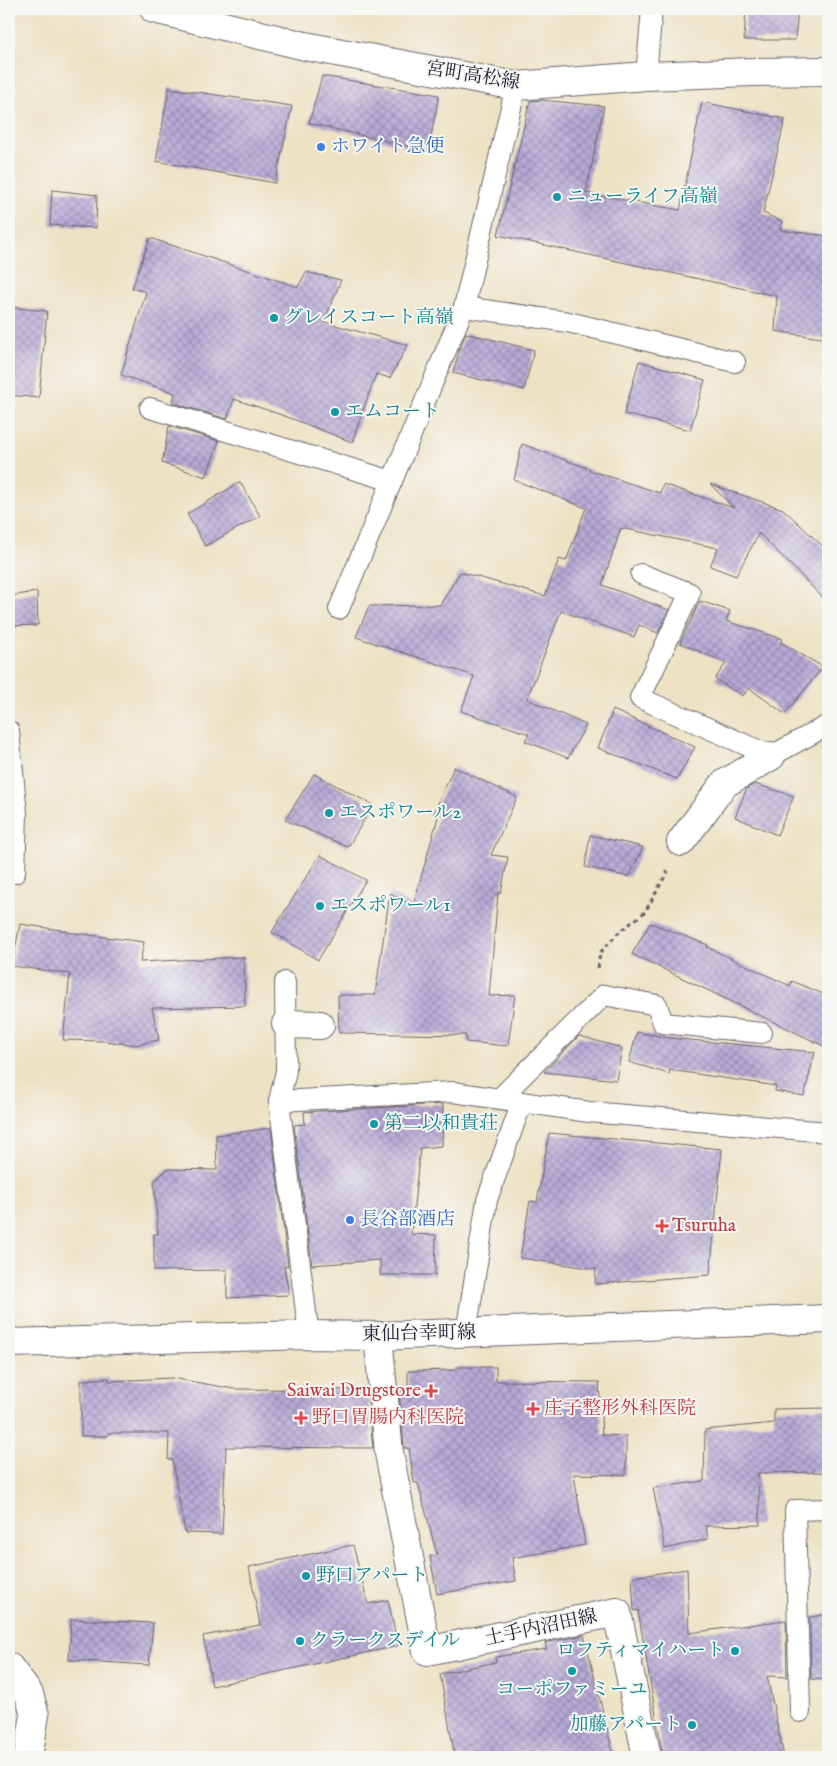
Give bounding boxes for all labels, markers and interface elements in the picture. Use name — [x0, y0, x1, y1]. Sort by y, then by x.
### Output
street label: 宮町高松線 — [424, 57, 522, 95]
place label: ホワイト急便 — [331, 135, 444, 159]
marker: ホワイト急便 — [315, 141, 327, 153]
place label: ニューライフ高嶺 — [567, 185, 718, 209]
marker: ニューライフ高嶺 — [551, 191, 563, 203]
place label: グレイスコート高嶺 — [284, 306, 454, 330]
marker: グレイスコート高嶺 — [268, 312, 280, 324]
place label: エムコート — [345, 400, 440, 424]
marker: エムコート — [329, 406, 341, 418]
place label: エスポワール2 — [339, 801, 462, 825]
marker: エスポワール2 — [323, 807, 335, 819]
place label: エスポワール1 — [330, 894, 451, 918]
marker: エスポワール1 — [314, 900, 326, 912]
place label: 第二以和貴荘 — [384, 1112, 498, 1136]
marker: 第二以和貴荘 — [368, 1118, 380, 1130]
place label: 長谷部酒店 — [360, 1208, 455, 1232]
marker: 長谷部酒店 — [344, 1214, 356, 1226]
place label: Tsuruha — [672, 1214, 737, 1238]
marker: Tsuruha — [656, 1220, 668, 1232]
street label: 東仙台幸町線 — [362, 1321, 476, 1347]
place label: Saiwai Drugstore — [287, 1379, 421, 1403]
marker: Saiwai Drugstore — [425, 1385, 437, 1397]
place label: 庄子整形外科医院 — [544, 1397, 696, 1421]
marker: 庄子整形外科医院 — [526, 1402, 540, 1416]
place label: 野口胃腸内科医院 — [312, 1406, 464, 1430]
marker: 野口胃腸内科医院 — [294, 1411, 308, 1425]
place label: 野口アパート — [316, 1564, 428, 1588]
marker: 野口アパート — [300, 1570, 312, 1582]
street label: 土手内沼田線 — [483, 1604, 599, 1652]
place label: クラークスデイル — [310, 1629, 460, 1653]
marker: クラークスデイル — [294, 1635, 306, 1647]
place label: ロフティマイハート — [556, 1639, 725, 1663]
marker: ロフティマイハート — [729, 1645, 741, 1657]
marker: コーポファミーユ — [566, 1665, 578, 1677]
place label: コーポファミーユ — [496, 1678, 648, 1702]
place label: 加藤アパート — [570, 1713, 682, 1737]
marker: 加藤アパート — [686, 1719, 698, 1731]

